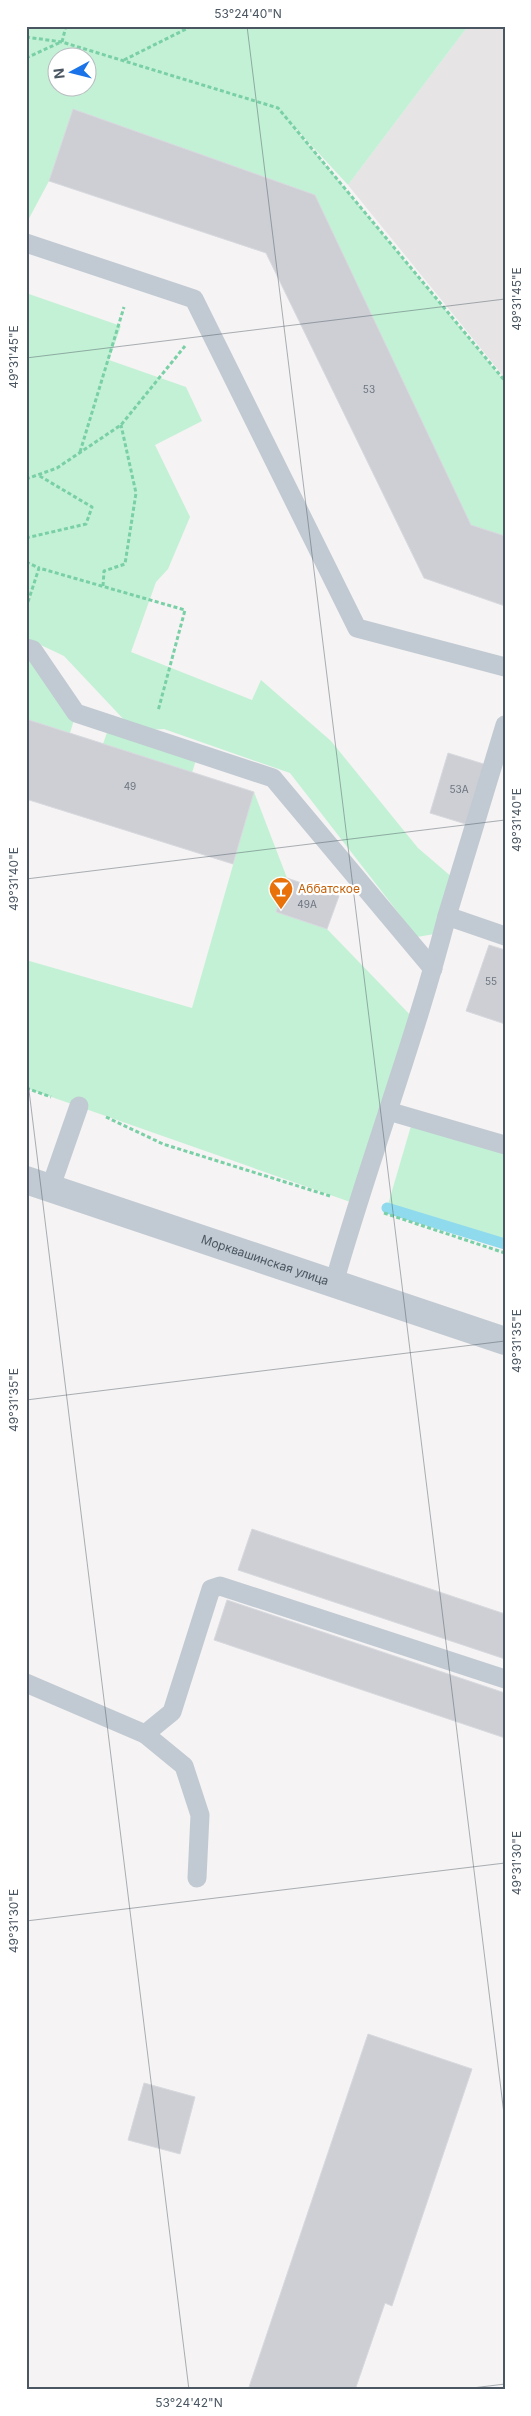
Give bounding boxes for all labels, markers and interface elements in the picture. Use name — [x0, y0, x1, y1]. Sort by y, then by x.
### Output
text: 53°24'40"N — [214, 6, 282, 21]
north arrow — [48, 48, 98, 98]
text: N — [50, 67, 68, 80]
text: 49°31'45"E — [509, 267, 524, 331]
text: 49°31'45"E — [6, 325, 21, 389]
house number: 53 — [363, 383, 375, 395]
house number: 49 — [124, 780, 136, 792]
house number: 53А — [449, 783, 469, 795]
text: 49°31'40"E — [509, 788, 524, 852]
text: 49°31'40"E — [6, 847, 21, 911]
bar icon: Аббатское — [268, 876, 294, 910]
place label: Аббатское — [298, 881, 360, 896]
house number: 49А — [297, 898, 317, 910]
house number: 55 — [485, 975, 497, 987]
street label: Морквашинская улица — [199, 1231, 331, 1288]
text: 49°31'35"E — [509, 1309, 524, 1373]
text: 49°31'35"E — [6, 1368, 21, 1432]
text: 49°31'30"E — [509, 1831, 524, 1895]
text: 49°31'30"E — [6, 1889, 21, 1953]
text: 53°24'42"N — [155, 2395, 223, 2410]

